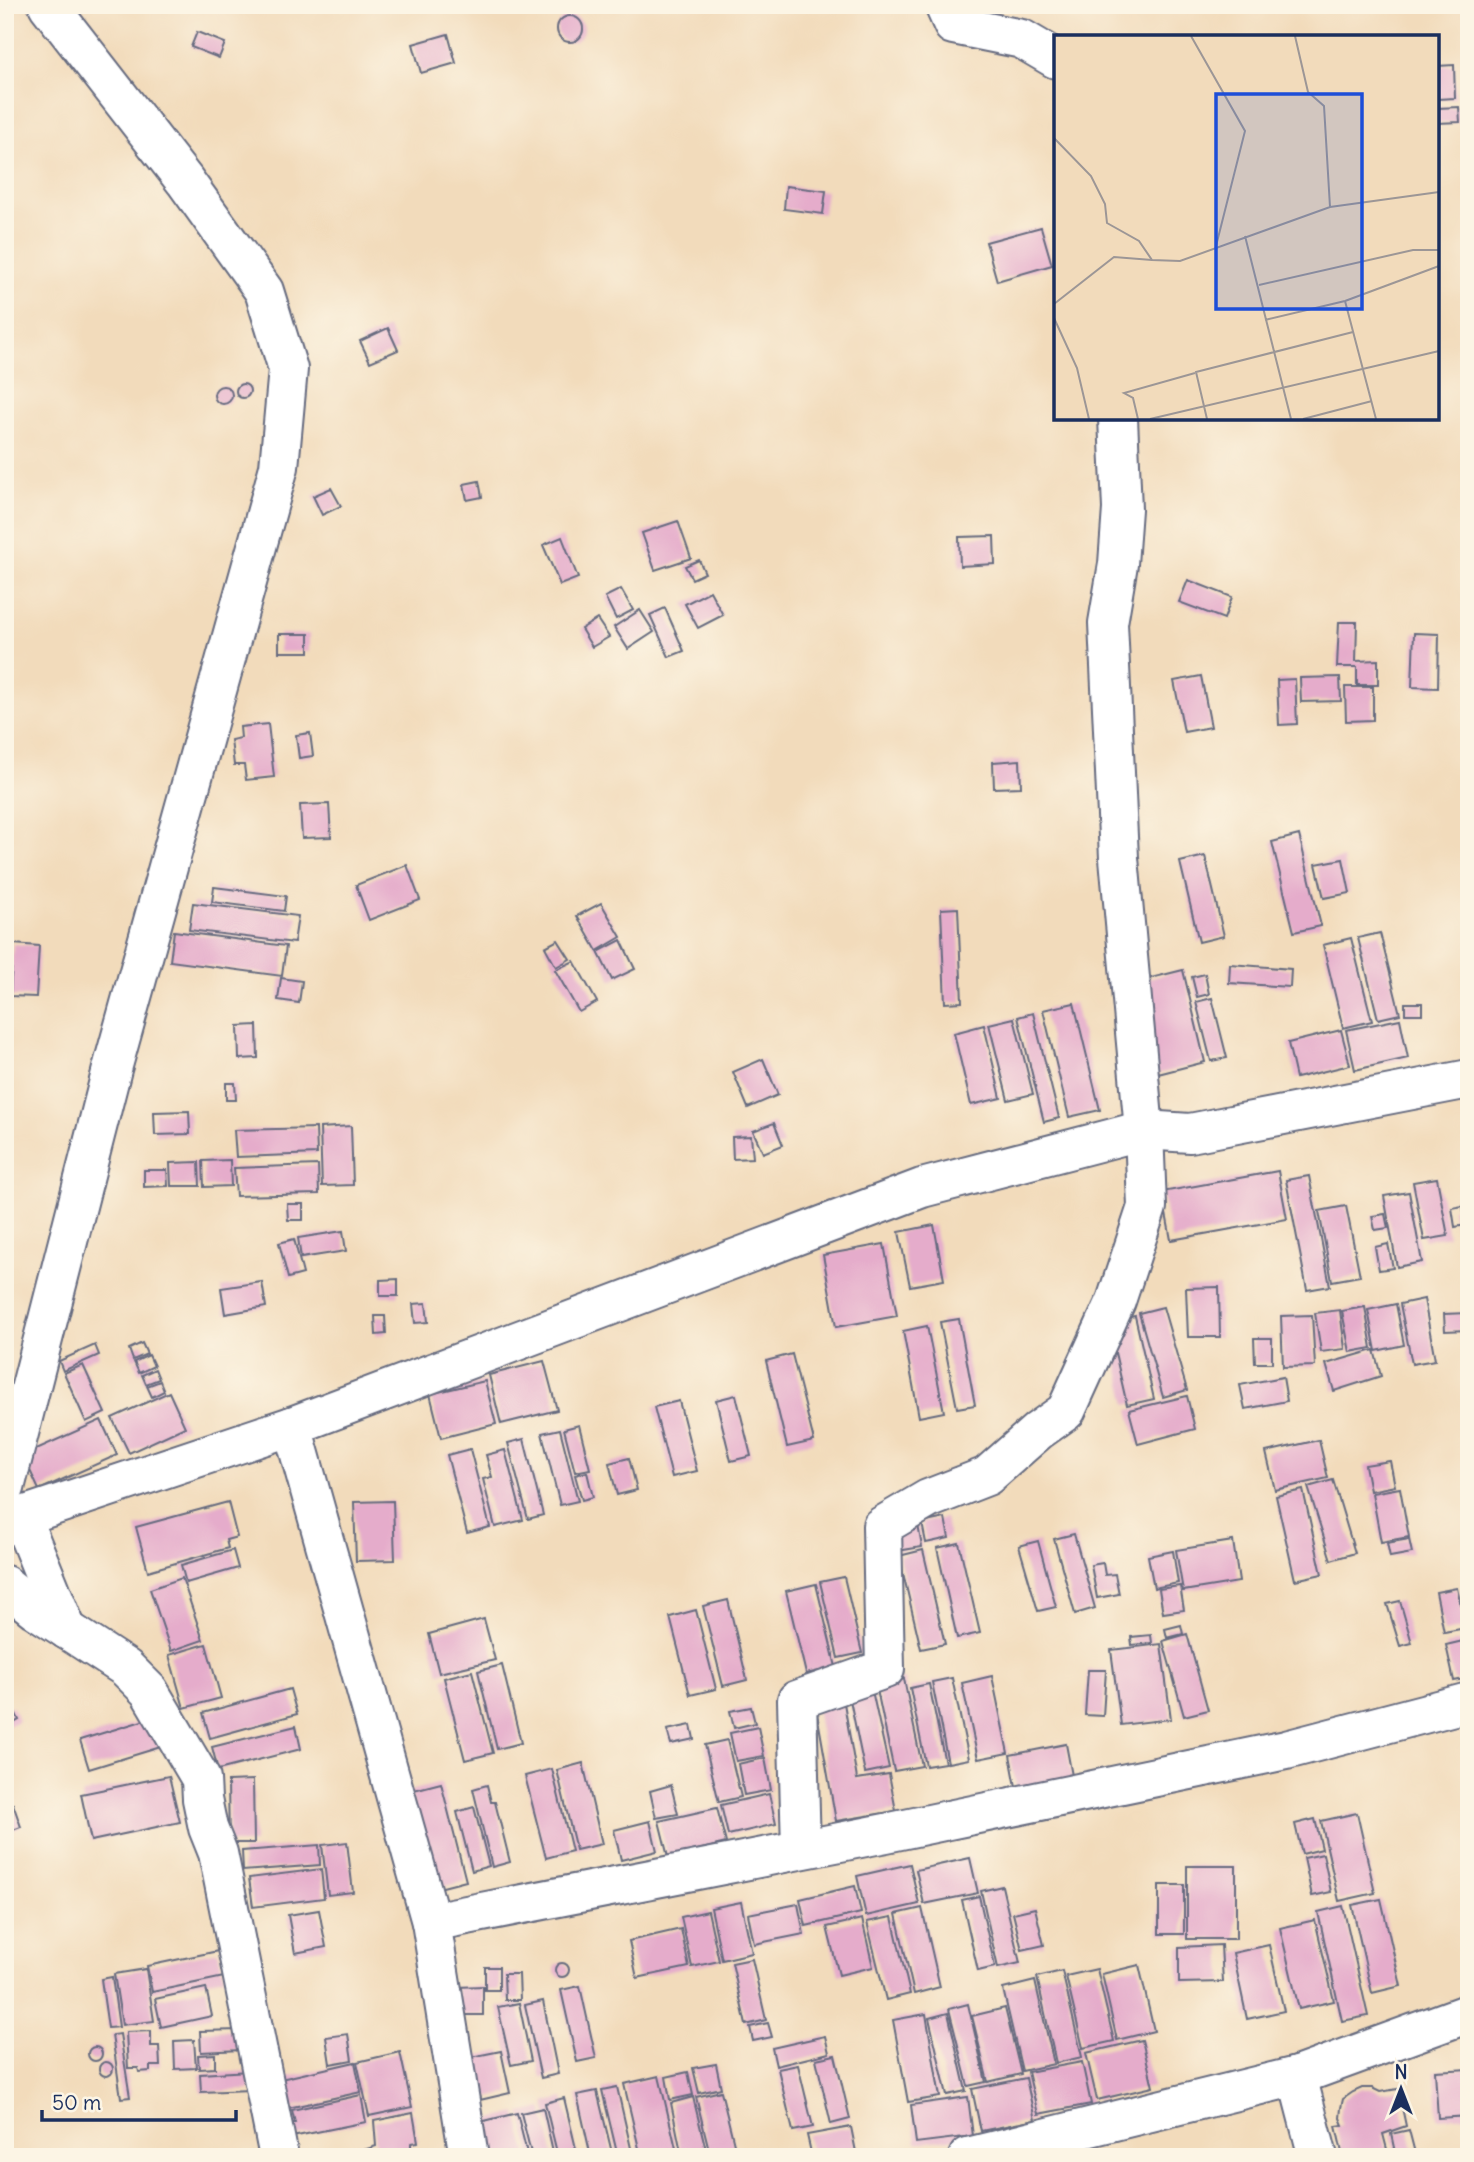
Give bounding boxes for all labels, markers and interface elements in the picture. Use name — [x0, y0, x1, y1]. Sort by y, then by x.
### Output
inset map — [1054, 35, 1439, 420]
north arrow — [1366, 2054, 1436, 2124]
text: N — [1394, 2060, 1408, 2084]
scale bar — [42, 2078, 236, 2122]
text: 50 m — [52, 2089, 101, 2116]

